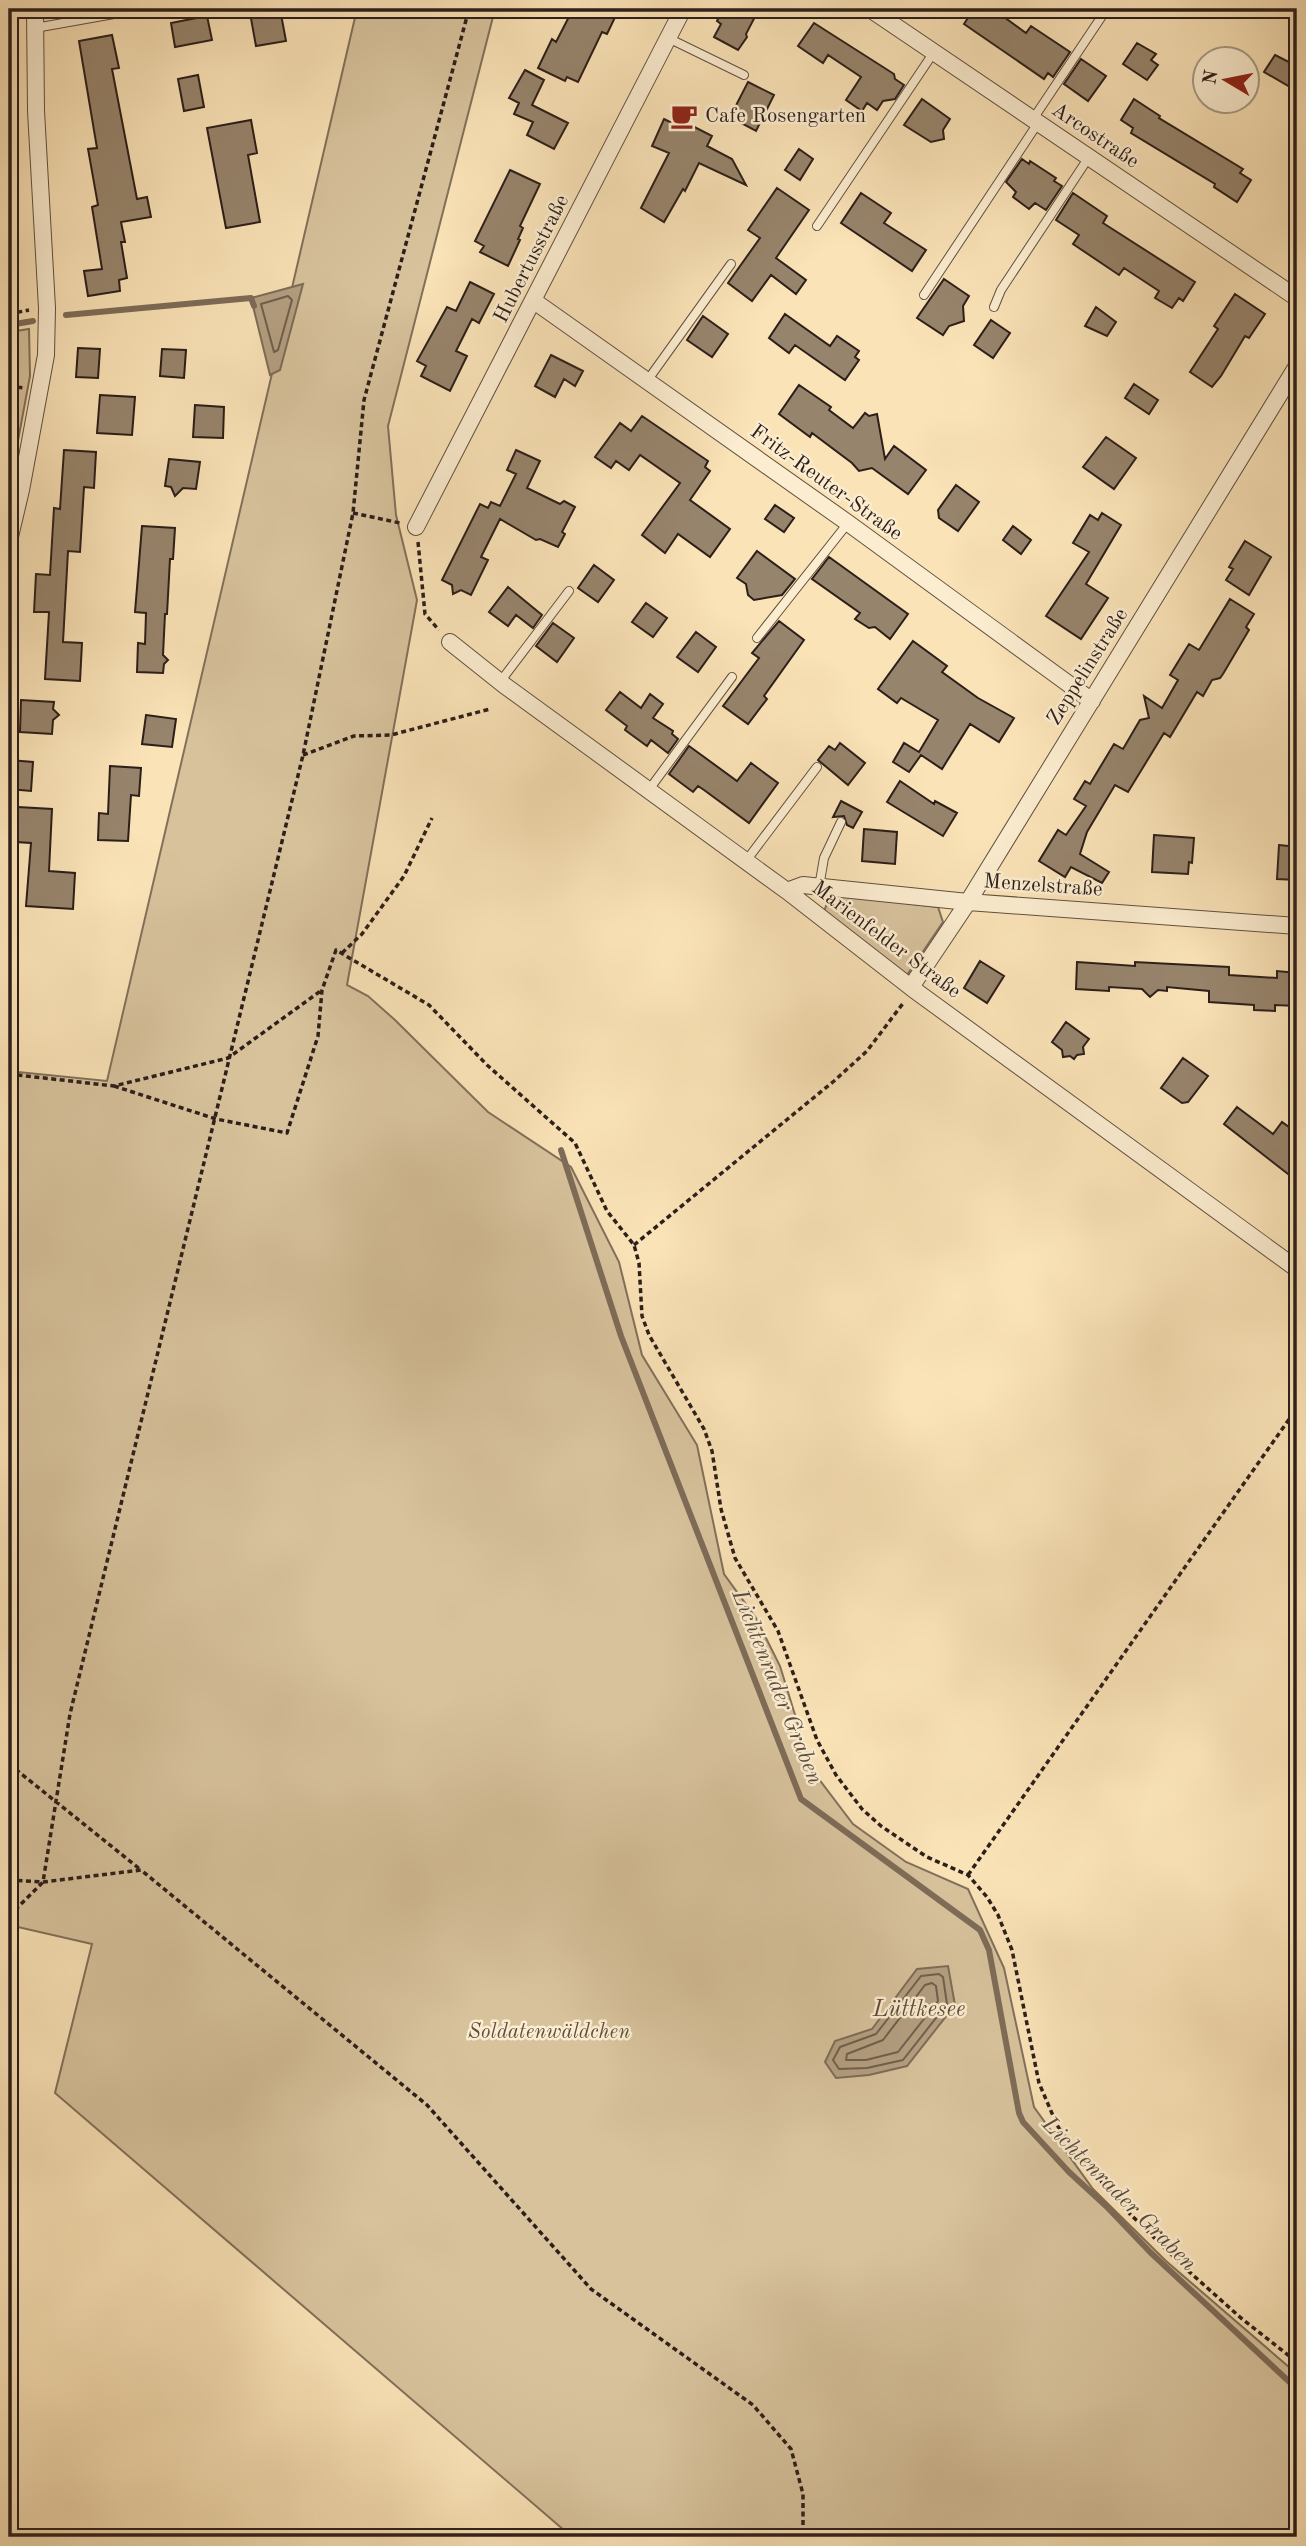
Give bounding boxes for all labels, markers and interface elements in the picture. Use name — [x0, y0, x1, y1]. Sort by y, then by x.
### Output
north arrow — [1190, 46, 1260, 116]
text: N — [1201, 68, 1222, 86]
street label: Arcostraße — [1048, 99, 1142, 173]
cafe icon: Cafe Rosengarten — [669, 101, 699, 131]
place label: Cafe Rosengarten — [705, 106, 866, 127]
street label: Hubertusstraße — [491, 192, 573, 326]
street label: Fritz-Reuter-Straße — [746, 421, 906, 545]
street label: Zeppelinstraße — [1044, 605, 1132, 729]
street label: Menzelstraße — [983, 871, 1103, 901]
street label: Marienfelder Straße — [808, 877, 964, 1003]
water label: Lichtenrader Graben — [727, 1585, 827, 1788]
water label: Lüttkesee — [872, 1998, 965, 2021]
park label: Soldatenwäldchen — [468, 2022, 630, 2043]
water label: Lichtenrader Graben — [1037, 2112, 1201, 2276]

